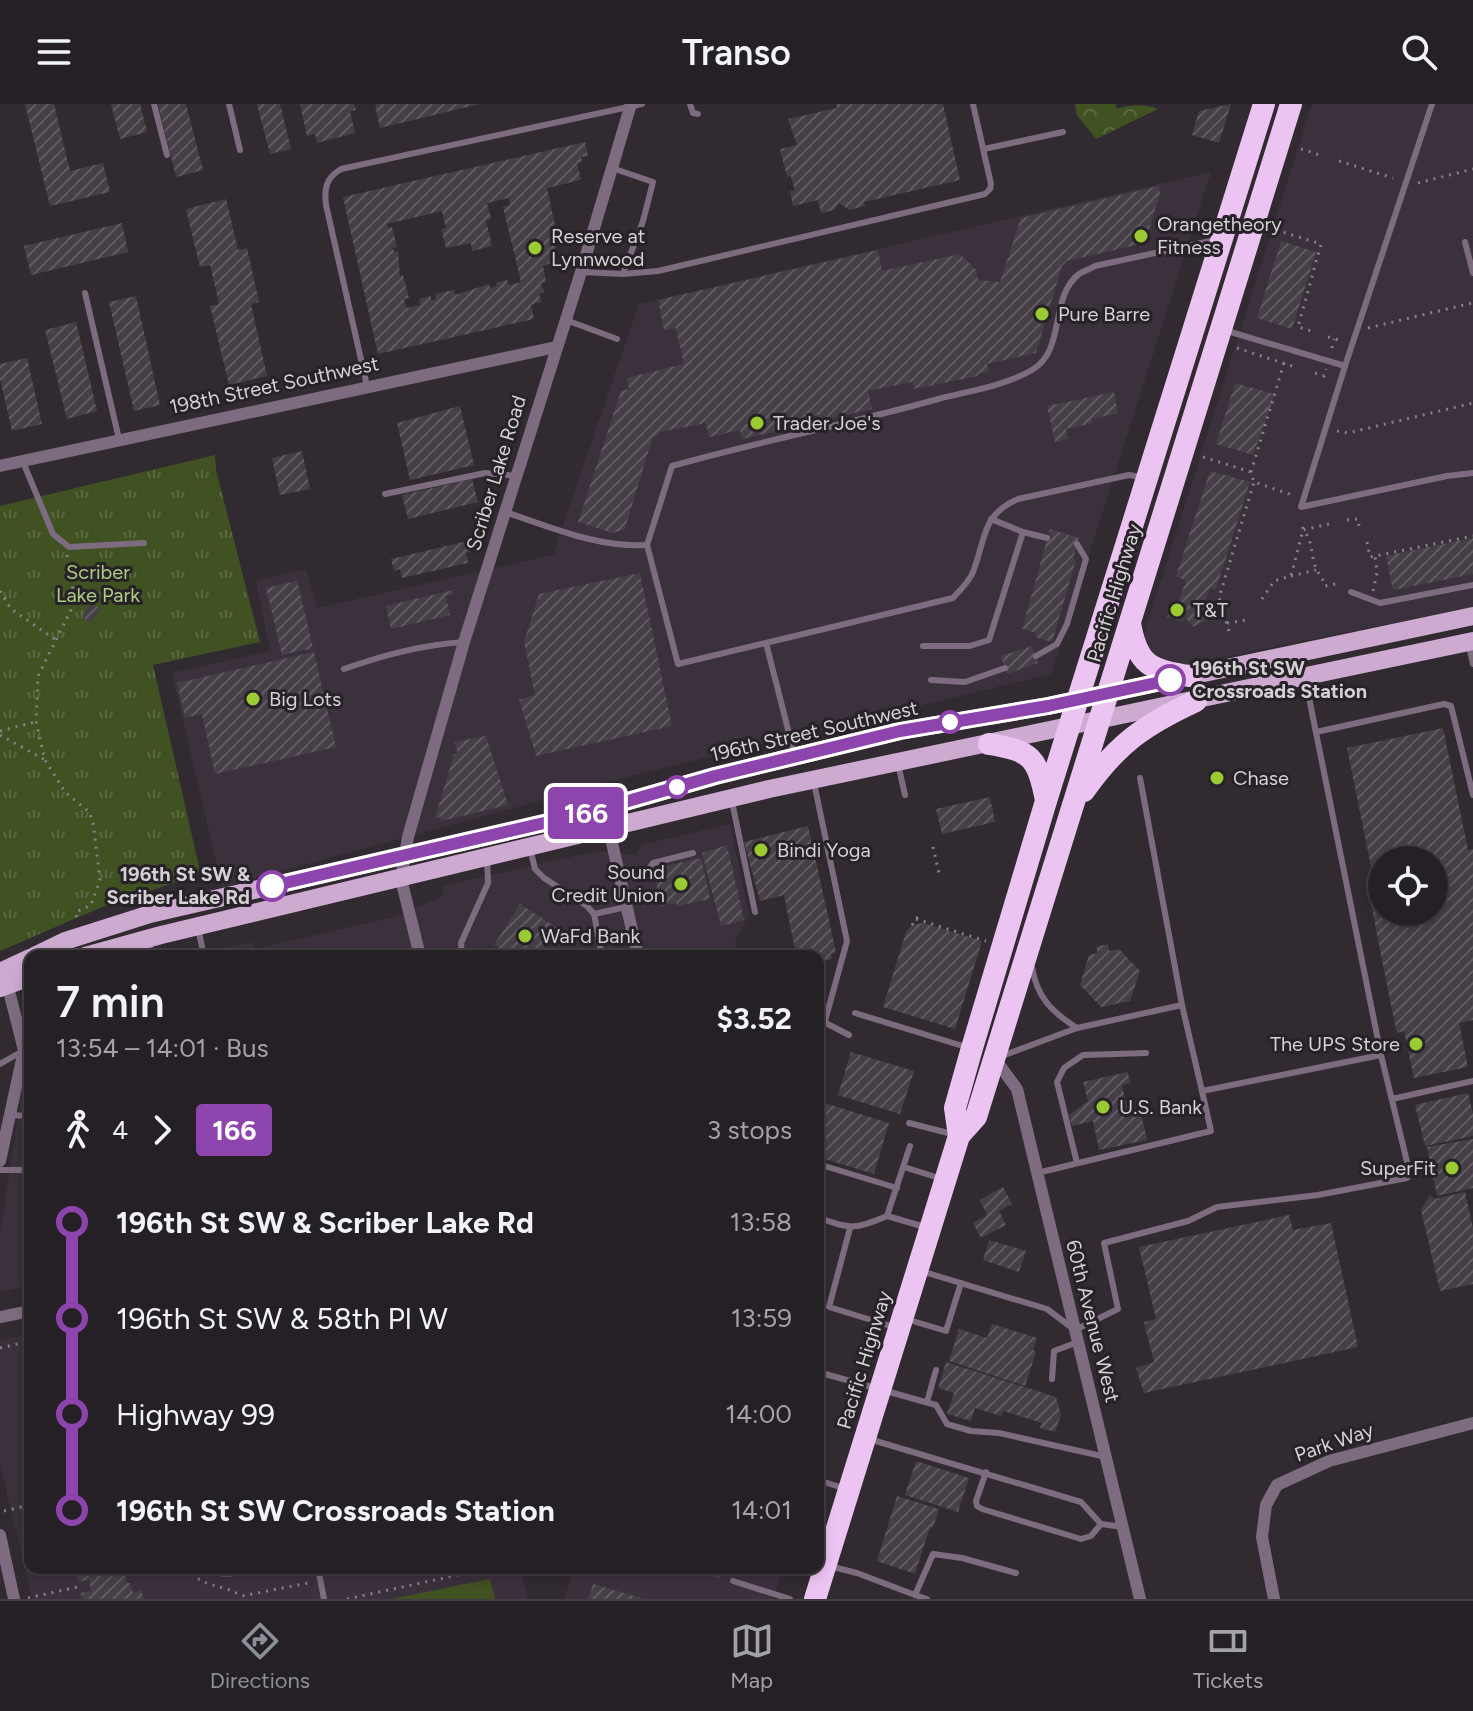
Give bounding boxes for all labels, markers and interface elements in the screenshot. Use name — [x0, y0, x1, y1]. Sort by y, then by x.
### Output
icon: menu — [32, 30, 76, 74]
icon: search — [1397, 30, 1441, 74]
text: Transo — [682, 31, 791, 74]
place label: Orangetheory Fitness — [1157, 212, 1282, 259]
place label: Reserve at Lynnwood — [551, 224, 645, 271]
marker: Orangetheory Fitness — [1132, 227, 1150, 245]
marker: Reserve at Lynnwood — [526, 239, 544, 257]
place label: Pure Barre — [1058, 302, 1150, 326]
marker: Pure Barre — [1033, 305, 1051, 323]
street label: 198th Street Southwest — [167, 351, 381, 419]
street label: Scriber Lake Road — [461, 393, 531, 553]
place label: Trader Joe's — [773, 411, 881, 435]
marker: Trader Joe's — [748, 414, 766, 432]
street label: Pacific Highway — [1082, 521, 1147, 665]
park label: Scriber Lake Park — [56, 560, 140, 607]
place label: T&T — [1193, 598, 1228, 622]
marker: T&T — [1168, 601, 1186, 619]
place label: 196th St SW Crossroads Station — [1192, 656, 1367, 703]
marker: 196th St SW Crossroads Station — [1155, 665, 1185, 695]
place label: Big Lots — [269, 687, 341, 711]
marker: Big Lots — [244, 690, 262, 708]
street label: 196th Street Southwest — [708, 695, 920, 767]
unlabelled marker — [939, 711, 961, 733]
place label: Chase — [1233, 766, 1289, 790]
marker: Chase — [1208, 769, 1226, 787]
unlabelled marker — [666, 776, 688, 798]
line badge: 166 — [540, 787, 632, 839]
text: 166 — [564, 796, 608, 830]
place label: Bindi Yoga — [777, 838, 871, 862]
marker: Bindi Yoga — [752, 841, 770, 859]
map controls — [1368, 846, 1448, 926]
button: locate — [1368, 846, 1448, 926]
place label: Sound Credit Union — [551, 860, 665, 907]
place label: 196th St SW & Scriber Lake Rd — [107, 862, 251, 909]
marker: 196th St SW & Scriber Lake Rd — [257, 871, 287, 901]
marker: Sound Credit Union — [672, 875, 690, 893]
place label: WaFd Bank — [541, 924, 641, 948]
marker: WaFd Bank — [516, 927, 534, 945]
text: 7 min — [56, 975, 165, 1028]
text: $3.52 — [716, 1000, 792, 1037]
text: 13:54 – 14:01 · Bus — [56, 1032, 269, 1064]
place label: The UPS Store — [1270, 1032, 1400, 1056]
marker: The UPS Store — [1407, 1035, 1425, 1053]
place label: U.S. Bank — [1119, 1095, 1202, 1119]
marker: U.S. Bank — [1094, 1098, 1112, 1116]
icon: walk — [56, 1108, 100, 1152]
icon: forward — [140, 1108, 184, 1152]
text: 166 — [212, 1113, 256, 1147]
text: 4 — [112, 1114, 128, 1146]
text: 3 stops — [707, 1114, 792, 1146]
place label: SuperFit — [1360, 1156, 1436, 1180]
marker: SuperFit — [1443, 1159, 1461, 1177]
text: 196th St SW & Scriber Lake Rd — [116, 1204, 534, 1241]
text: 13:58 — [730, 1206, 792, 1238]
street label: 60th Avenue West — [1061, 1237, 1125, 1405]
street label: Pacific Highway — [832, 1288, 897, 1432]
text: 196th St SW & 58th Pl W — [116, 1300, 448, 1337]
text: 13:59 — [731, 1302, 792, 1334]
text: Highway 99 — [116, 1396, 275, 1433]
text: 14:00 — [725, 1398, 792, 1430]
street label: Park Way — [1291, 1417, 1377, 1467]
text: 196th St SW Crossroads Station — [116, 1492, 555, 1529]
text: 14:01 — [731, 1494, 792, 1526]
tab: Directions — [210, 1619, 310, 1694]
tab: Map — [730, 1619, 774, 1694]
tab: Tickets — [1193, 1619, 1263, 1694]

